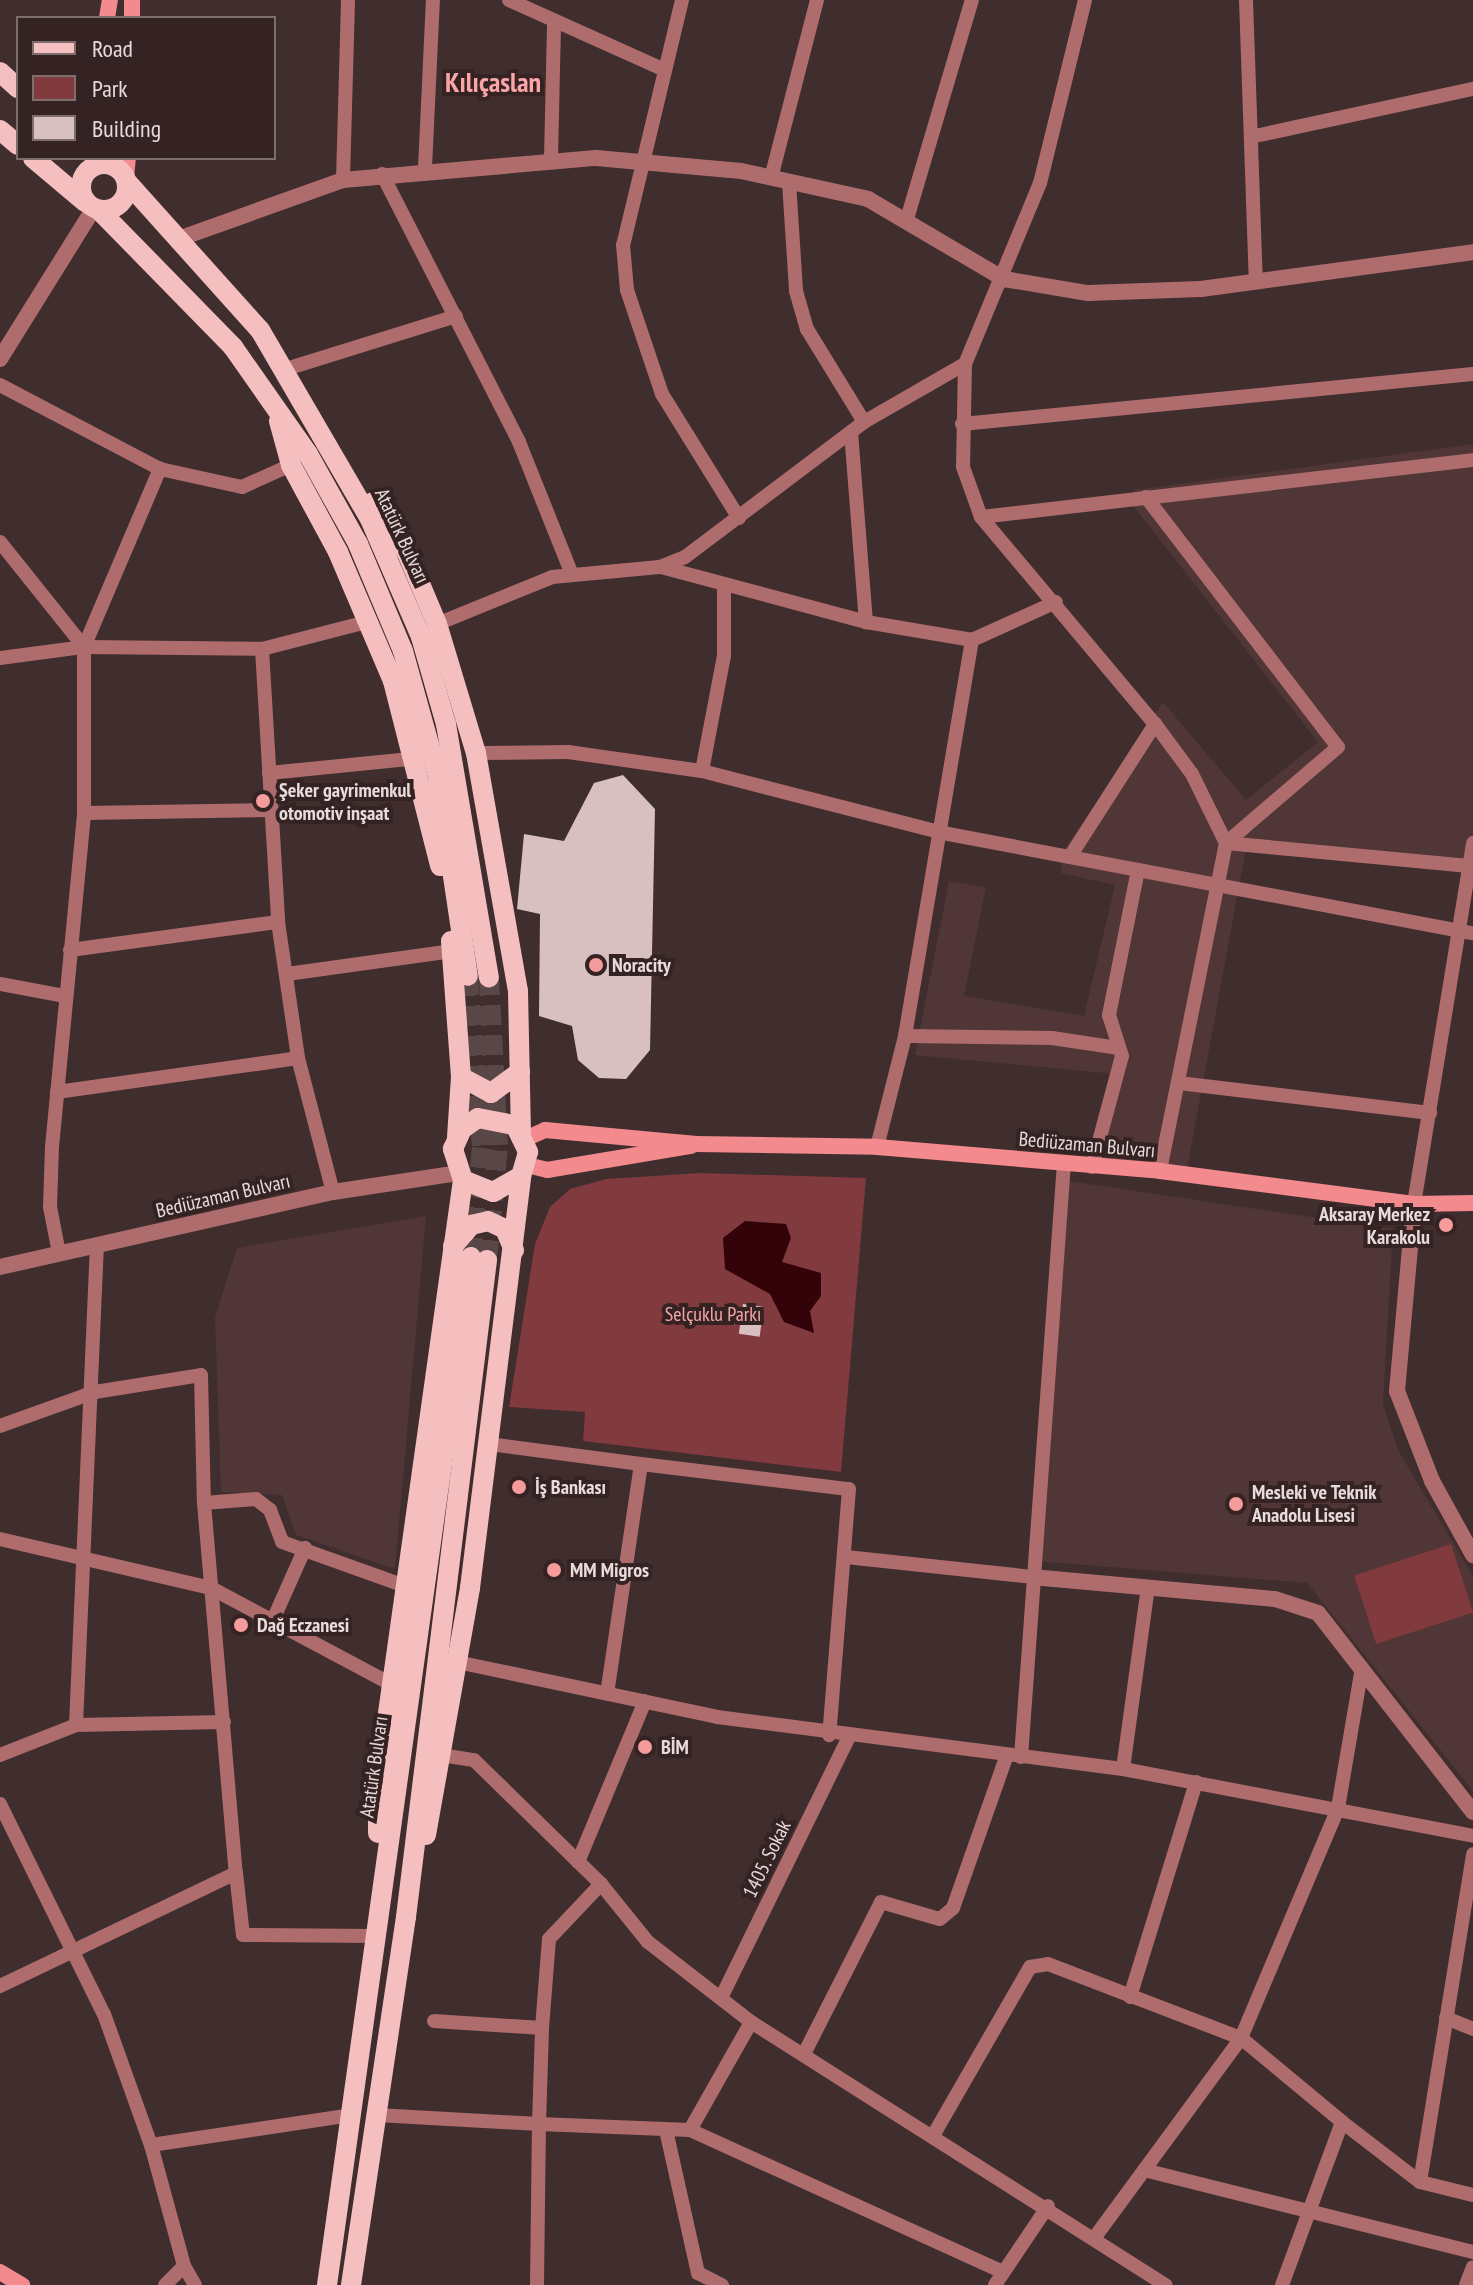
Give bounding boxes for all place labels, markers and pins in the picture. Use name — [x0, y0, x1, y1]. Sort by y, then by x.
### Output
place label: Şeker gayrimenkul otomotiv inşaat — [279, 778, 411, 825]
marker: Şeker gayrimenkul otomotiv inşaat — [254, 792, 272, 810]
place label: Noracity — [612, 953, 671, 977]
marker: Noracity — [587, 956, 605, 974]
place label: Aksaray Merkez Karakolu — [1318, 1202, 1430, 1249]
marker: Aksaray Merkez Karakolu — [1437, 1216, 1455, 1234]
place label: İş Bankası — [535, 1475, 606, 1499]
marker: İş Bankası — [510, 1478, 528, 1496]
place label: Mesleki ve Teknik Anadolu Lisesi — [1252, 1480, 1378, 1527]
marker: Mesleki ve Teknik Anadolu Lisesi — [1227, 1495, 1245, 1513]
place label: MM Migros — [570, 1558, 649, 1582]
marker: MM Migros — [545, 1561, 563, 1579]
place label: Dağ Eczanesi — [257, 1613, 349, 1637]
marker: Dağ Eczanesi — [232, 1616, 250, 1634]
place label: BİM — [661, 1735, 689, 1759]
marker: BİM — [636, 1738, 654, 1756]

